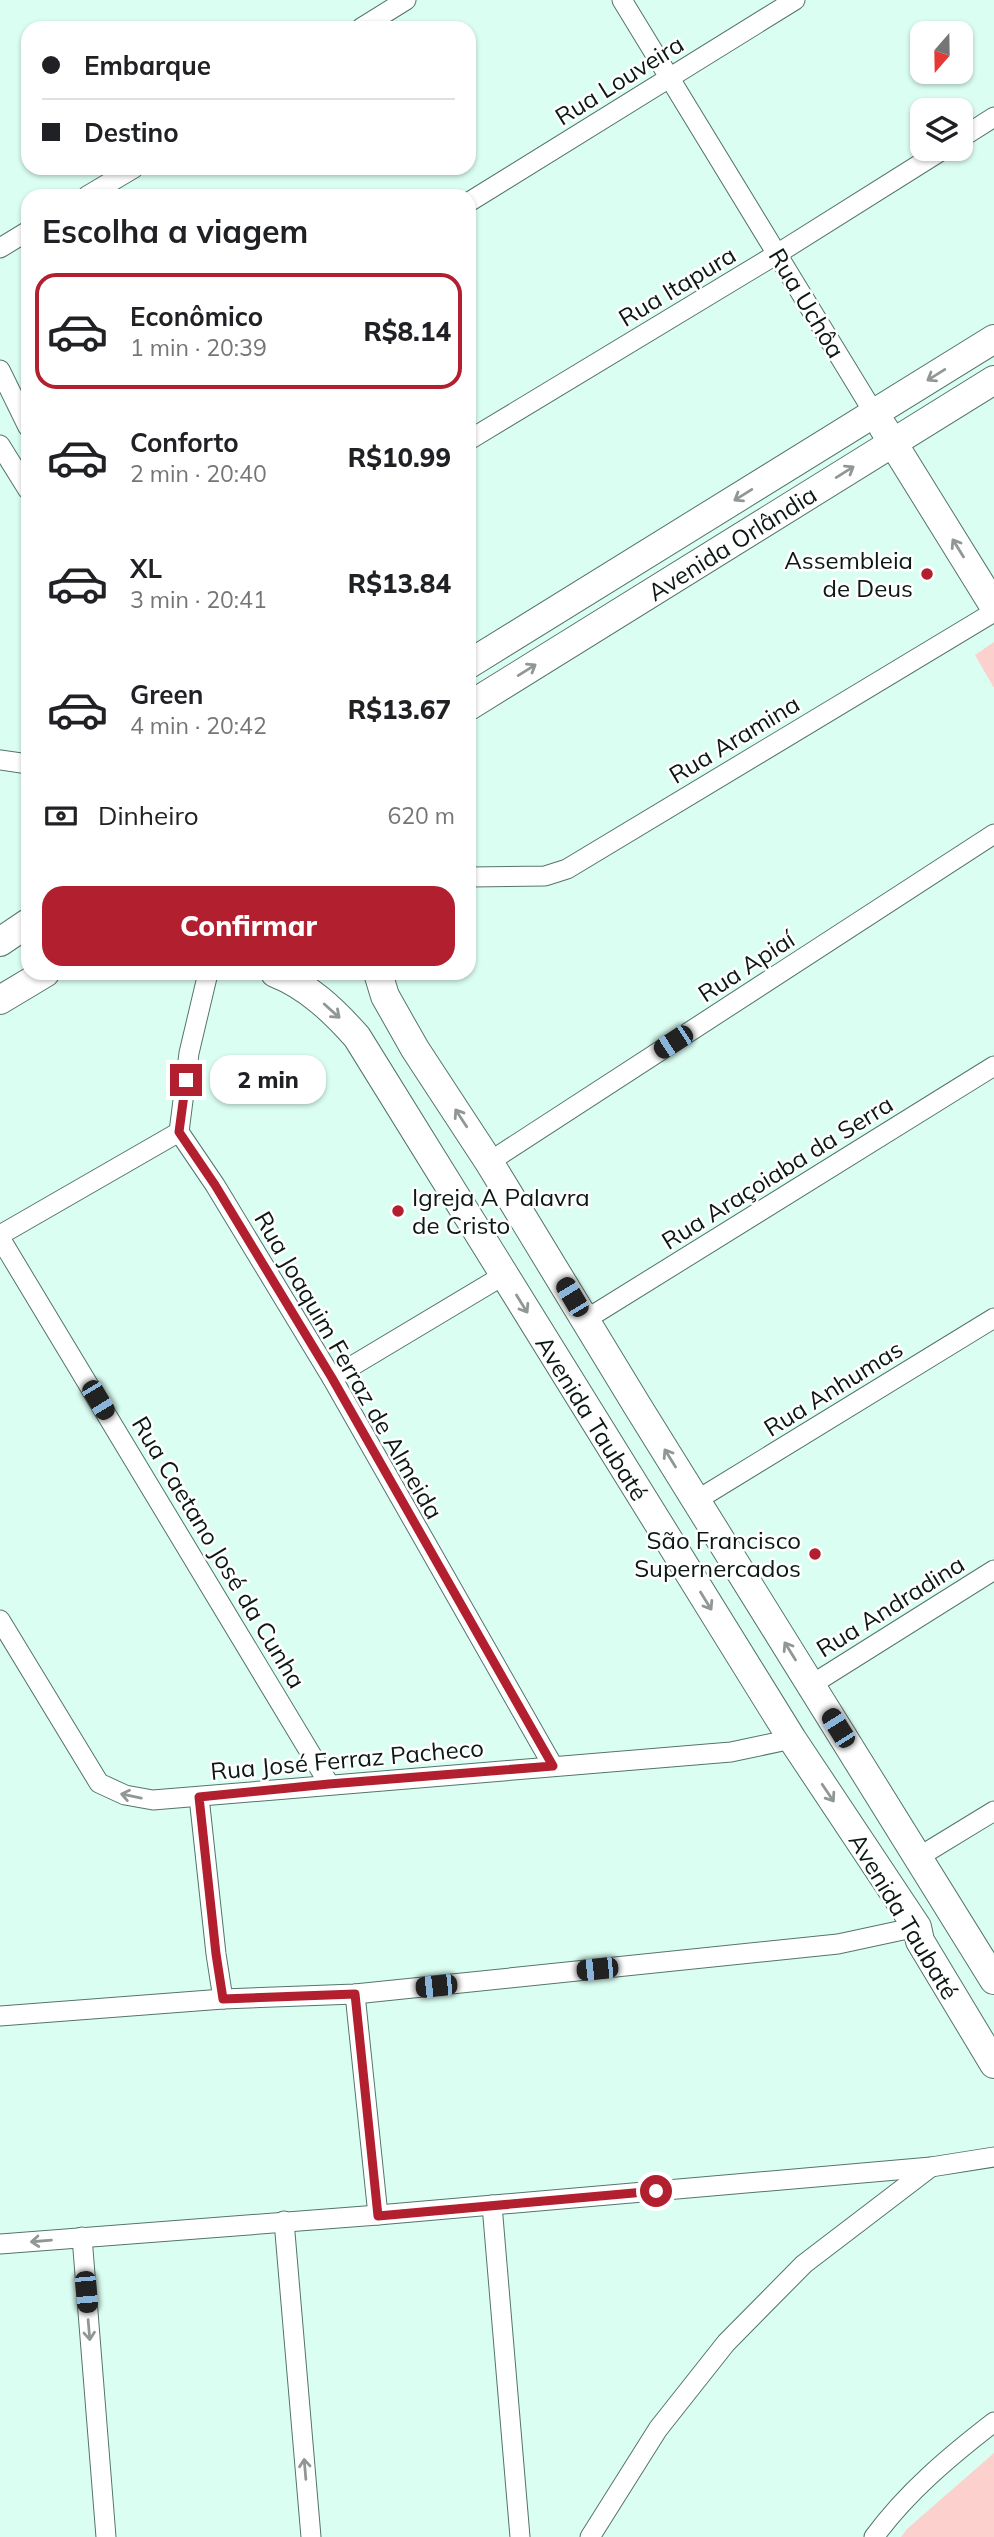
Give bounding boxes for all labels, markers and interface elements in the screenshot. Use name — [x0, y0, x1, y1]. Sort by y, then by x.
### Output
north arrow — [910, 21, 973, 84]
map controls — [910, 21, 973, 161]
street label: Rua Louveira — [549, 29, 689, 131]
text: Embarque — [84, 49, 211, 82]
button: layers — [910, 98, 973, 161]
text: Destino — [84, 116, 179, 149]
text: Escolha a viagem — [42, 211, 308, 251]
street label: Rua Itapura — [613, 239, 741, 333]
street label: Rua Uchôa — [763, 243, 851, 363]
icon: car — [46, 300, 109, 363]
text: Econômico — [130, 300, 263, 333]
text: R$8.14 — [363, 315, 451, 348]
text: 1 min · 20:39 — [130, 333, 267, 362]
one-way arrow — [927, 367, 946, 382]
icon: car — [46, 426, 109, 489]
text: Conforto — [130, 426, 239, 459]
text: R$10.99 — [348, 441, 451, 474]
text: 2 min · 20:40 — [130, 459, 267, 488]
one-way arrow — [835, 465, 855, 479]
street label: Avenida Orlândia — [642, 479, 822, 607]
one-way arrow — [733, 488, 753, 502]
one-way arrow — [951, 539, 965, 559]
place label: Assembleia de Deus — [784, 545, 913, 603]
icon: car — [46, 552, 109, 615]
text: XL — [130, 552, 162, 585]
marker: Assembleia de Deus — [919, 566, 935, 582]
text: R$13.84 — [348, 567, 451, 600]
text: 3 min · 20:41 — [130, 585, 267, 614]
one-way arrow — [517, 662, 536, 677]
icon: car — [46, 678, 109, 741]
text: Green — [130, 678, 203, 711]
street label: Rua Aramina — [663, 688, 805, 790]
text: R$13.67 — [348, 693, 451, 726]
text: 4 min · 20:42 — [130, 711, 267, 740]
icon: cash — [42, 797, 80, 835]
text: Dinheiro — [98, 799, 199, 832]
text: 620 m — [387, 801, 455, 830]
button: Confirmar — [42, 886, 455, 966]
street label: Rua Apiaí — [692, 923, 801, 1008]
one-way arrow — [323, 1003, 341, 1019]
car — [650, 1022, 697, 1062]
callout: 2 min — [210, 1056, 326, 1104]
route end — [170, 1064, 202, 1096]
text: 2 min — [237, 1065, 299, 1094]
street label: Rua Araçoiaba da Serra — [656, 1089, 898, 1255]
one-way arrow — [454, 1109, 468, 1129]
place label: Igreja A Palavra de Cristo — [412, 1182, 590, 1240]
marker: Igreja A Palavra de Cristo — [390, 1203, 406, 1219]
street label: Rua Joaquim Ferraz de Almeida — [248, 1206, 450, 1524]
car — [553, 1274, 592, 1320]
one-way arrow — [515, 1293, 529, 1313]
street label: Avenida Taubaté — [529, 1330, 655, 1506]
street label: Rua Anhumas — [758, 1333, 908, 1443]
car — [79, 1377, 118, 1423]
street label: Rua Caetano José da Cunha — [126, 1411, 312, 1693]
one-way arrow — [663, 1449, 678, 1468]
place label: São Francisco Supernercados — [634, 1525, 801, 1583]
marker: São Francisco Supernercados — [807, 1546, 823, 1562]
street label: Rua Andradina — [810, 1549, 970, 1663]
one-way arrow — [699, 1591, 714, 1610]
one-way arrow — [783, 1642, 797, 1662]
car — [818, 1705, 859, 1751]
street label: Rua José Ferraz Pacheco — [209, 1732, 485, 1786]
one-way arrow — [821, 1783, 835, 1802]
one-way arrow — [120, 1788, 143, 1802]
street label: Avenida Taubaté — [843, 1827, 965, 2005]
car — [576, 1956, 619, 1982]
car — [415, 1973, 458, 1999]
route start — [640, 2175, 672, 2207]
one-way arrow — [30, 2235, 53, 2248]
car — [74, 2270, 99, 2314]
one-way arrow — [83, 2318, 96, 2341]
one-way arrow — [298, 2458, 311, 2481]

